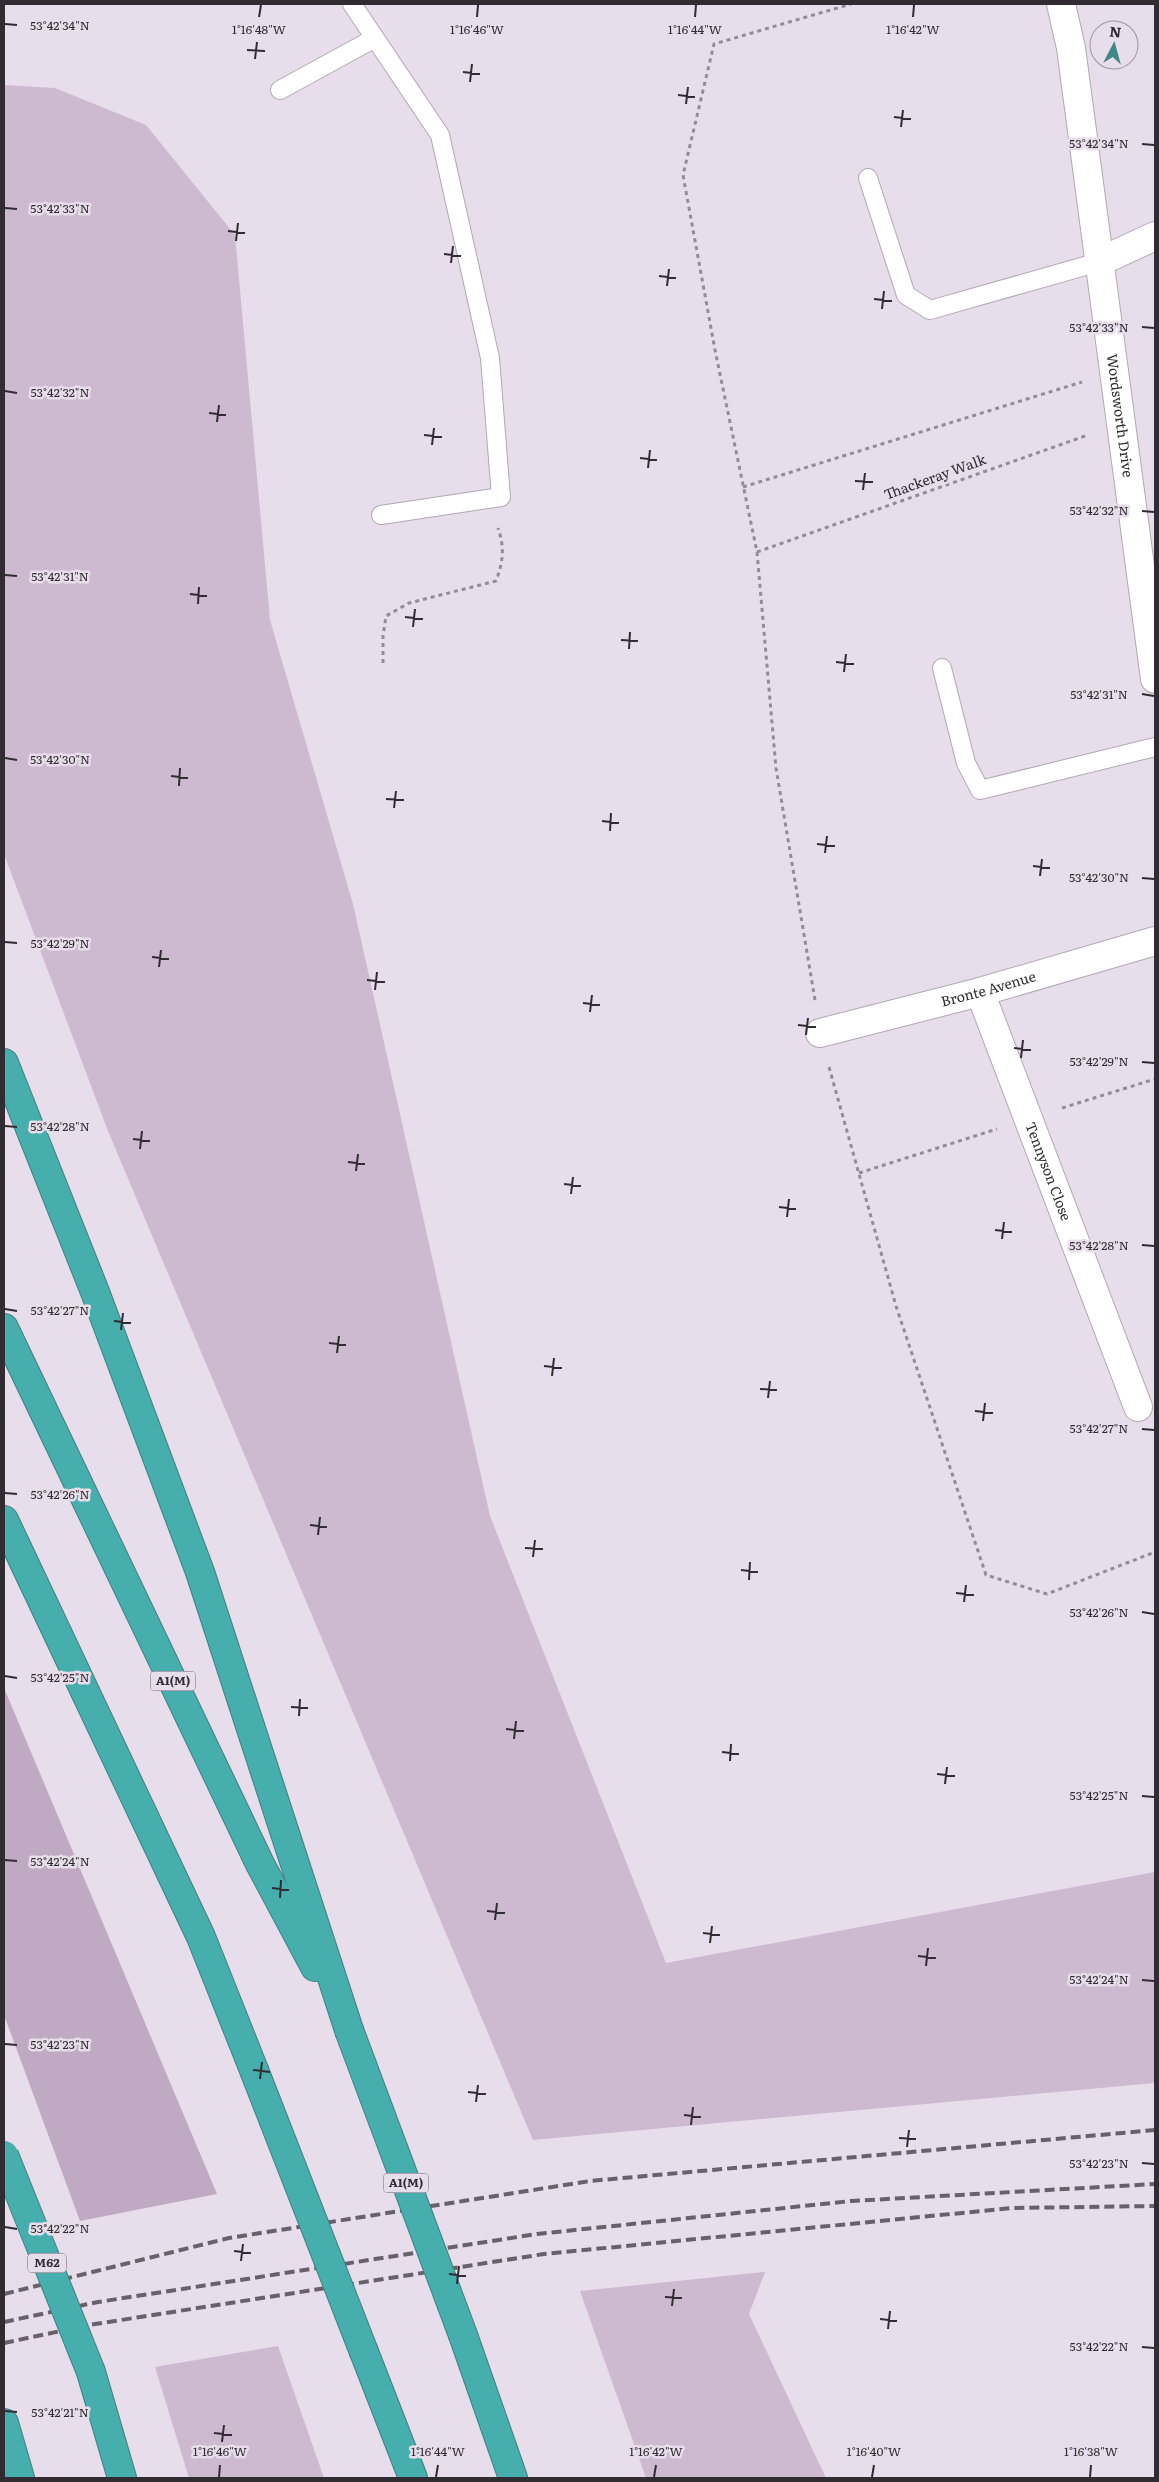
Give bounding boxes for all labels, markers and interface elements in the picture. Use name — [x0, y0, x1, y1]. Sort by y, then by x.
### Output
text: 53°42'34"N — [30, 16, 90, 34]
text: 1°16'48"W — [232, 20, 286, 38]
text: 1°16'46"W — [450, 20, 504, 38]
text: 1°16'44"W — [668, 20, 722, 38]
text: 1°16'42"W — [886, 20, 940, 38]
north arrow — [1089, 20, 1139, 70]
text: N — [1109, 21, 1123, 42]
text: 53°42'34"N — [1069, 134, 1129, 152]
text: 53°42'33"N — [30, 199, 90, 217]
text: 53°42'33"N — [1069, 318, 1129, 336]
street label: Wordsworth Drive — [1103, 352, 1139, 479]
text: 53°42'32"N — [31, 383, 89, 401]
street label: Thackeray Walk — [881, 448, 989, 504]
text: 53°42'32"N — [1070, 501, 1128, 519]
text: 53°42'31"N — [31, 567, 89, 585]
text: 53°42'31"N — [1070, 685, 1128, 703]
text: 53°42'30"N — [30, 750, 90, 768]
text: 53°42'30"N — [1069, 868, 1129, 886]
text: 53°42'29"N — [30, 934, 90, 952]
street label: Bronte Avenue — [939, 965, 1038, 1011]
text: 53°42'29"N — [1069, 1052, 1129, 1070]
text: 53°42'28"N — [30, 1117, 90, 1135]
street label: Tennyson Close — [1021, 1119, 1077, 1223]
text: 53°42'28"N — [1069, 1236, 1129, 1254]
text: 53°42'27"N — [31, 1301, 89, 1319]
text: 53°42'27"N — [1070, 1419, 1128, 1437]
text: 53°42'26"N — [30, 1485, 90, 1503]
text: 53°42'26"N — [1069, 1603, 1129, 1621]
text: 53°42'25"N — [31, 1668, 89, 1686]
road number: A1(M) — [150, 1672, 196, 1690]
text: 53°42'25"N — [1070, 1786, 1128, 1804]
text: 53°42'24"N — [30, 1852, 90, 1870]
text: 53°42'24"N — [1069, 1970, 1129, 1988]
text: 53°42'23"N — [30, 2035, 90, 2053]
text: 53°42'23"N — [1069, 2154, 1129, 2172]
road number: A1(M) — [384, 2174, 428, 2192]
text: 53°42'22"N — [31, 2219, 89, 2237]
road number: M62 — [28, 2254, 66, 2272]
text: 53°42'22"N — [1070, 2337, 1128, 2355]
text: 53°42'21"N — [31, 2403, 89, 2421]
text: 1°16'46"W — [193, 2442, 247, 2460]
text: 1°16'44"W — [411, 2442, 465, 2460]
text: 1°16'42"W — [629, 2442, 683, 2460]
text: 1°16'40"W — [847, 2442, 901, 2460]
text: 1°16'38"W — [1064, 2442, 1118, 2460]

